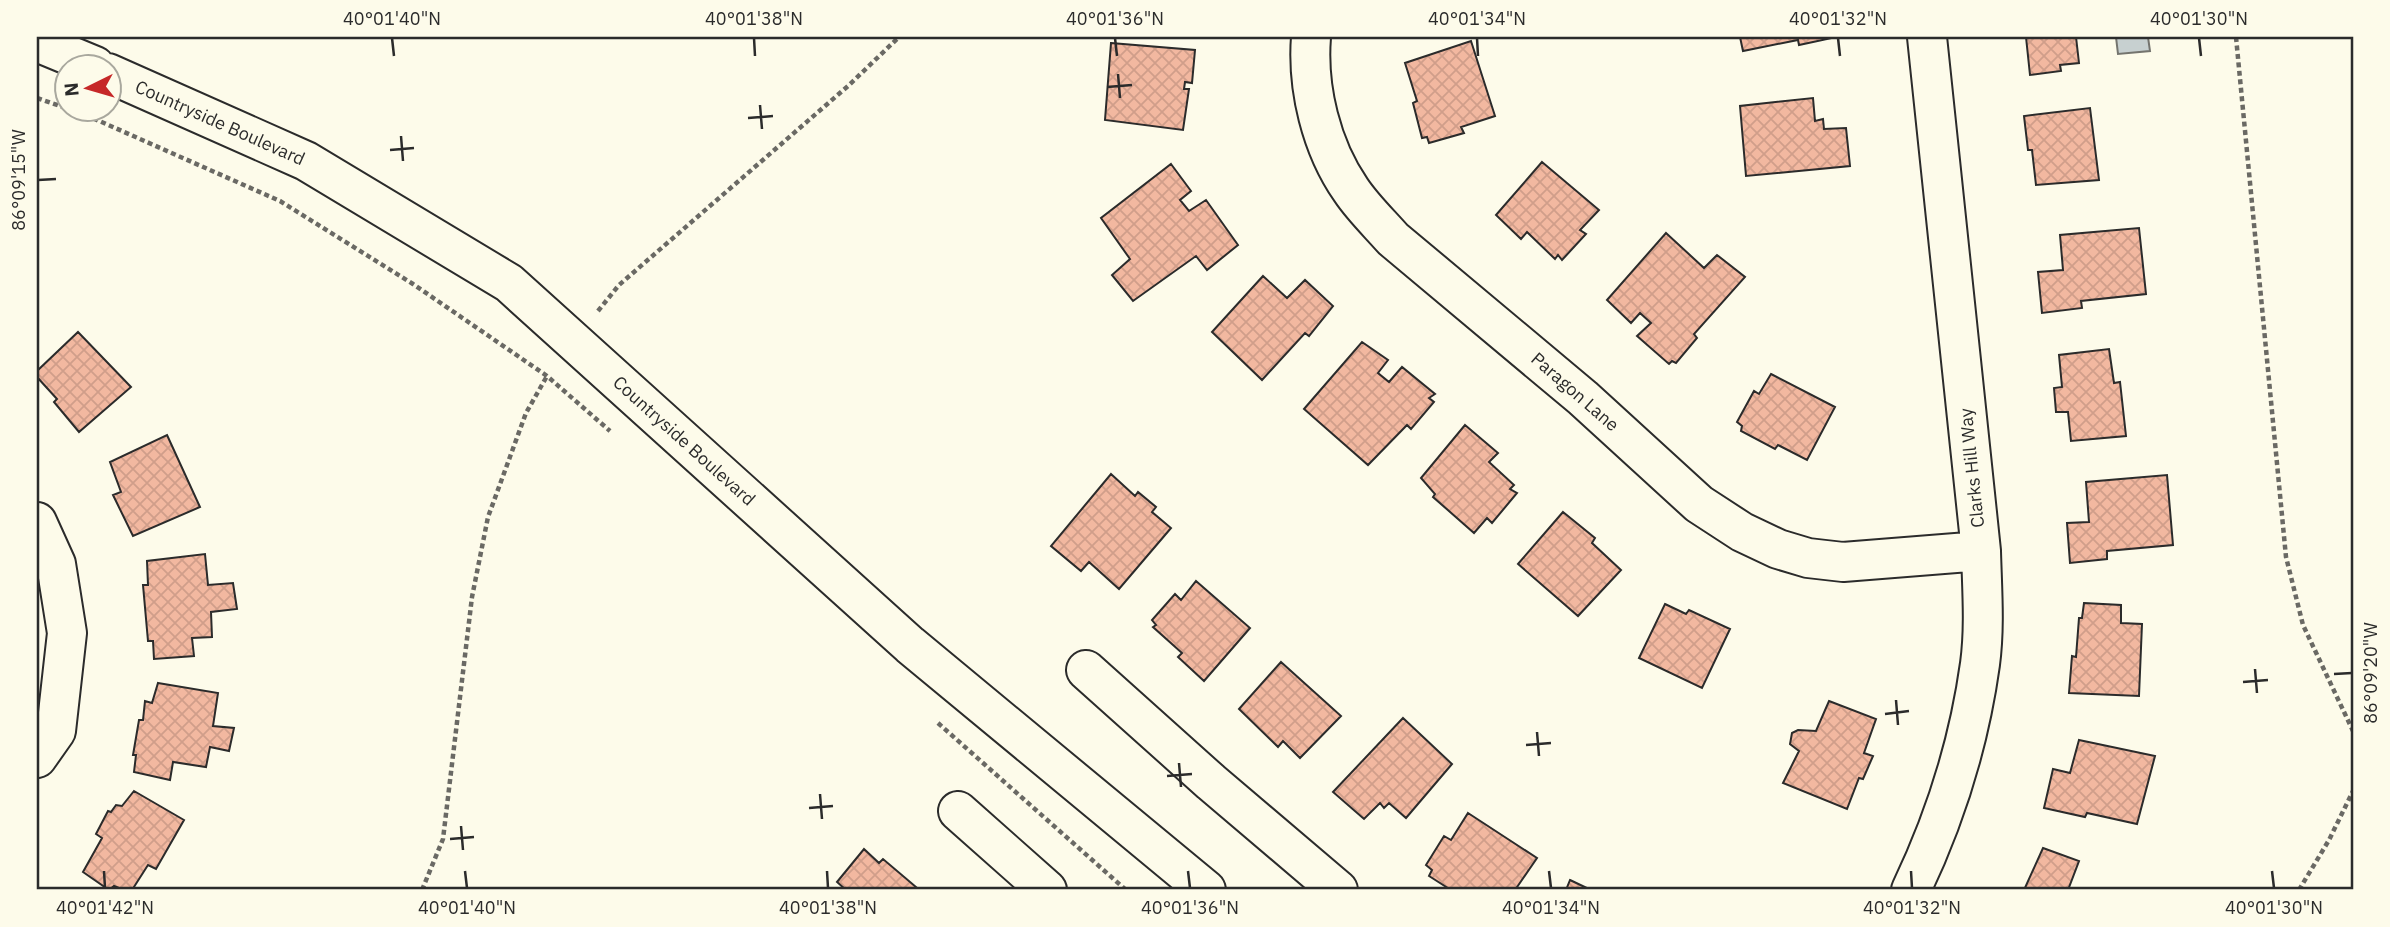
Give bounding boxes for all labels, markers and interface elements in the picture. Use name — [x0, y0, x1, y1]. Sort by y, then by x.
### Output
text: 40°01'40"N — [343, 7, 441, 30]
text: 40°01'38"N — [705, 7, 803, 30]
text: 40°01'36"N — [1066, 7, 1164, 30]
text: 40°01'34"N — [1428, 7, 1526, 30]
text: 40°01'32"N — [1789, 7, 1887, 30]
text: 40°01'30"N — [2150, 7, 2248, 30]
north arrow — [52, 52, 122, 122]
street label: Countryside Boulevard — [132, 75, 309, 170]
text: N — [59, 82, 84, 97]
text: 86°09'15"W — [7, 129, 30, 231]
street label: Paragon Lane — [1527, 347, 1624, 436]
street label: Countryside Boulevard — [608, 371, 760, 511]
street label: Clarks Hill Way — [1954, 407, 1989, 529]
text: 86°09'20"W — [2359, 622, 2382, 724]
text: 40°01'42"N — [56, 896, 154, 919]
text: 40°01'40"N — [418, 896, 516, 919]
text: 40°01'38"N — [779, 896, 877, 919]
text: 40°01'36"N — [1141, 896, 1239, 919]
text: 40°01'34"N — [1502, 896, 1600, 919]
text: 40°01'32"N — [1863, 896, 1961, 919]
text: 40°01'30"N — [2225, 896, 2323, 919]

